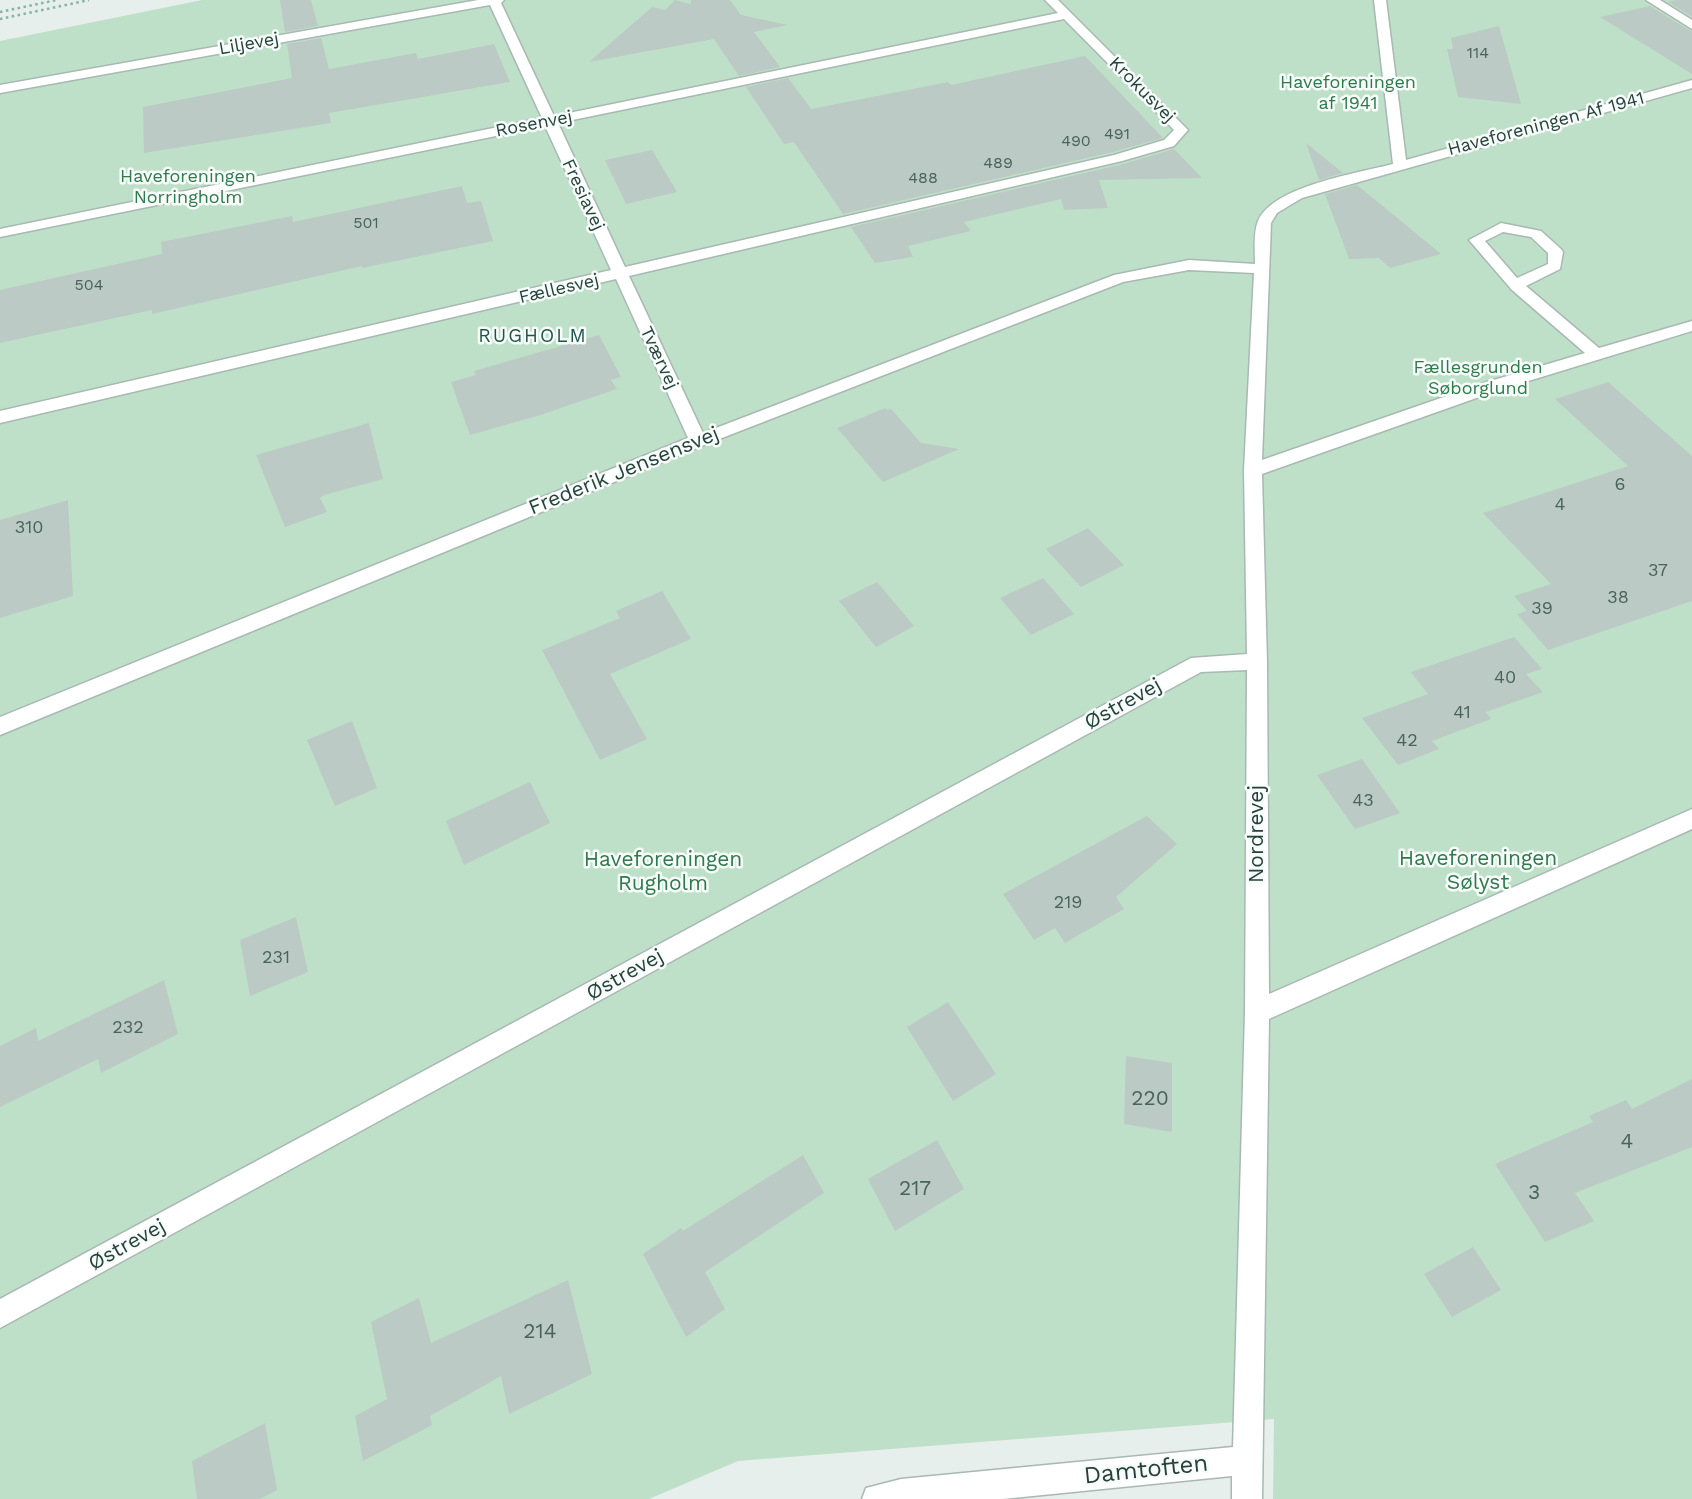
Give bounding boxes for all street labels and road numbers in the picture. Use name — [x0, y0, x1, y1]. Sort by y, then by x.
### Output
street label: Liljevej — [217, 28, 281, 60]
street label: Krokusvej — [1104, 52, 1180, 128]
street label: Haveforeningen Af 1941 — [1445, 87, 1647, 161]
street label: Rosenvej — [494, 106, 574, 142]
street label: Fresiavej — [557, 156, 609, 234]
street label: Fællesvej — [517, 269, 601, 309]
street label: Tværvej — [635, 323, 683, 393]
street label: Frederik Jensensvej — [525, 421, 723, 521]
street label: Østrevej — [1080, 673, 1166, 735]
street label: Nordrevej — [1244, 785, 1270, 883]
street label: Østrevej — [582, 944, 668, 1006]
street label: Østrevej — [84, 1214, 170, 1276]
street label: Damtoften — [1082, 1449, 1210, 1491]

